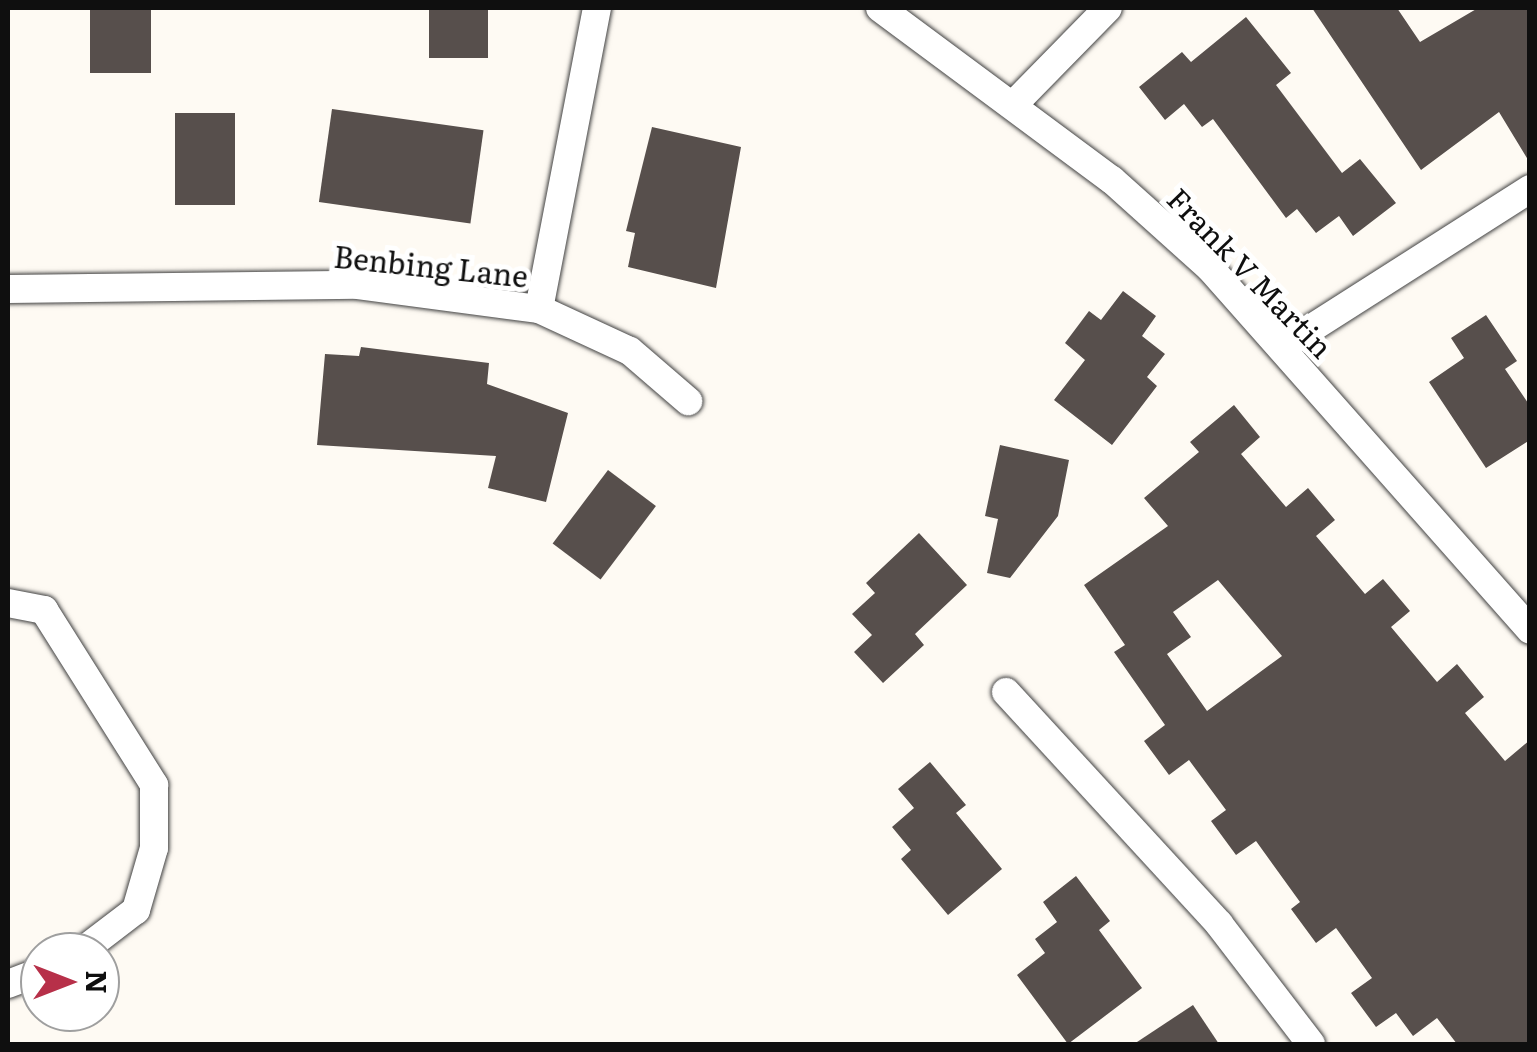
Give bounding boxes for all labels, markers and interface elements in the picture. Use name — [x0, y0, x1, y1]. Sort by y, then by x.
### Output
street label: Frank V Martin — [1161, 180, 1341, 364]
street label: Benbing Lane — [332, 237, 530, 293]
north arrow — [20, 932, 120, 1032]
text: N — [77, 970, 119, 994]

